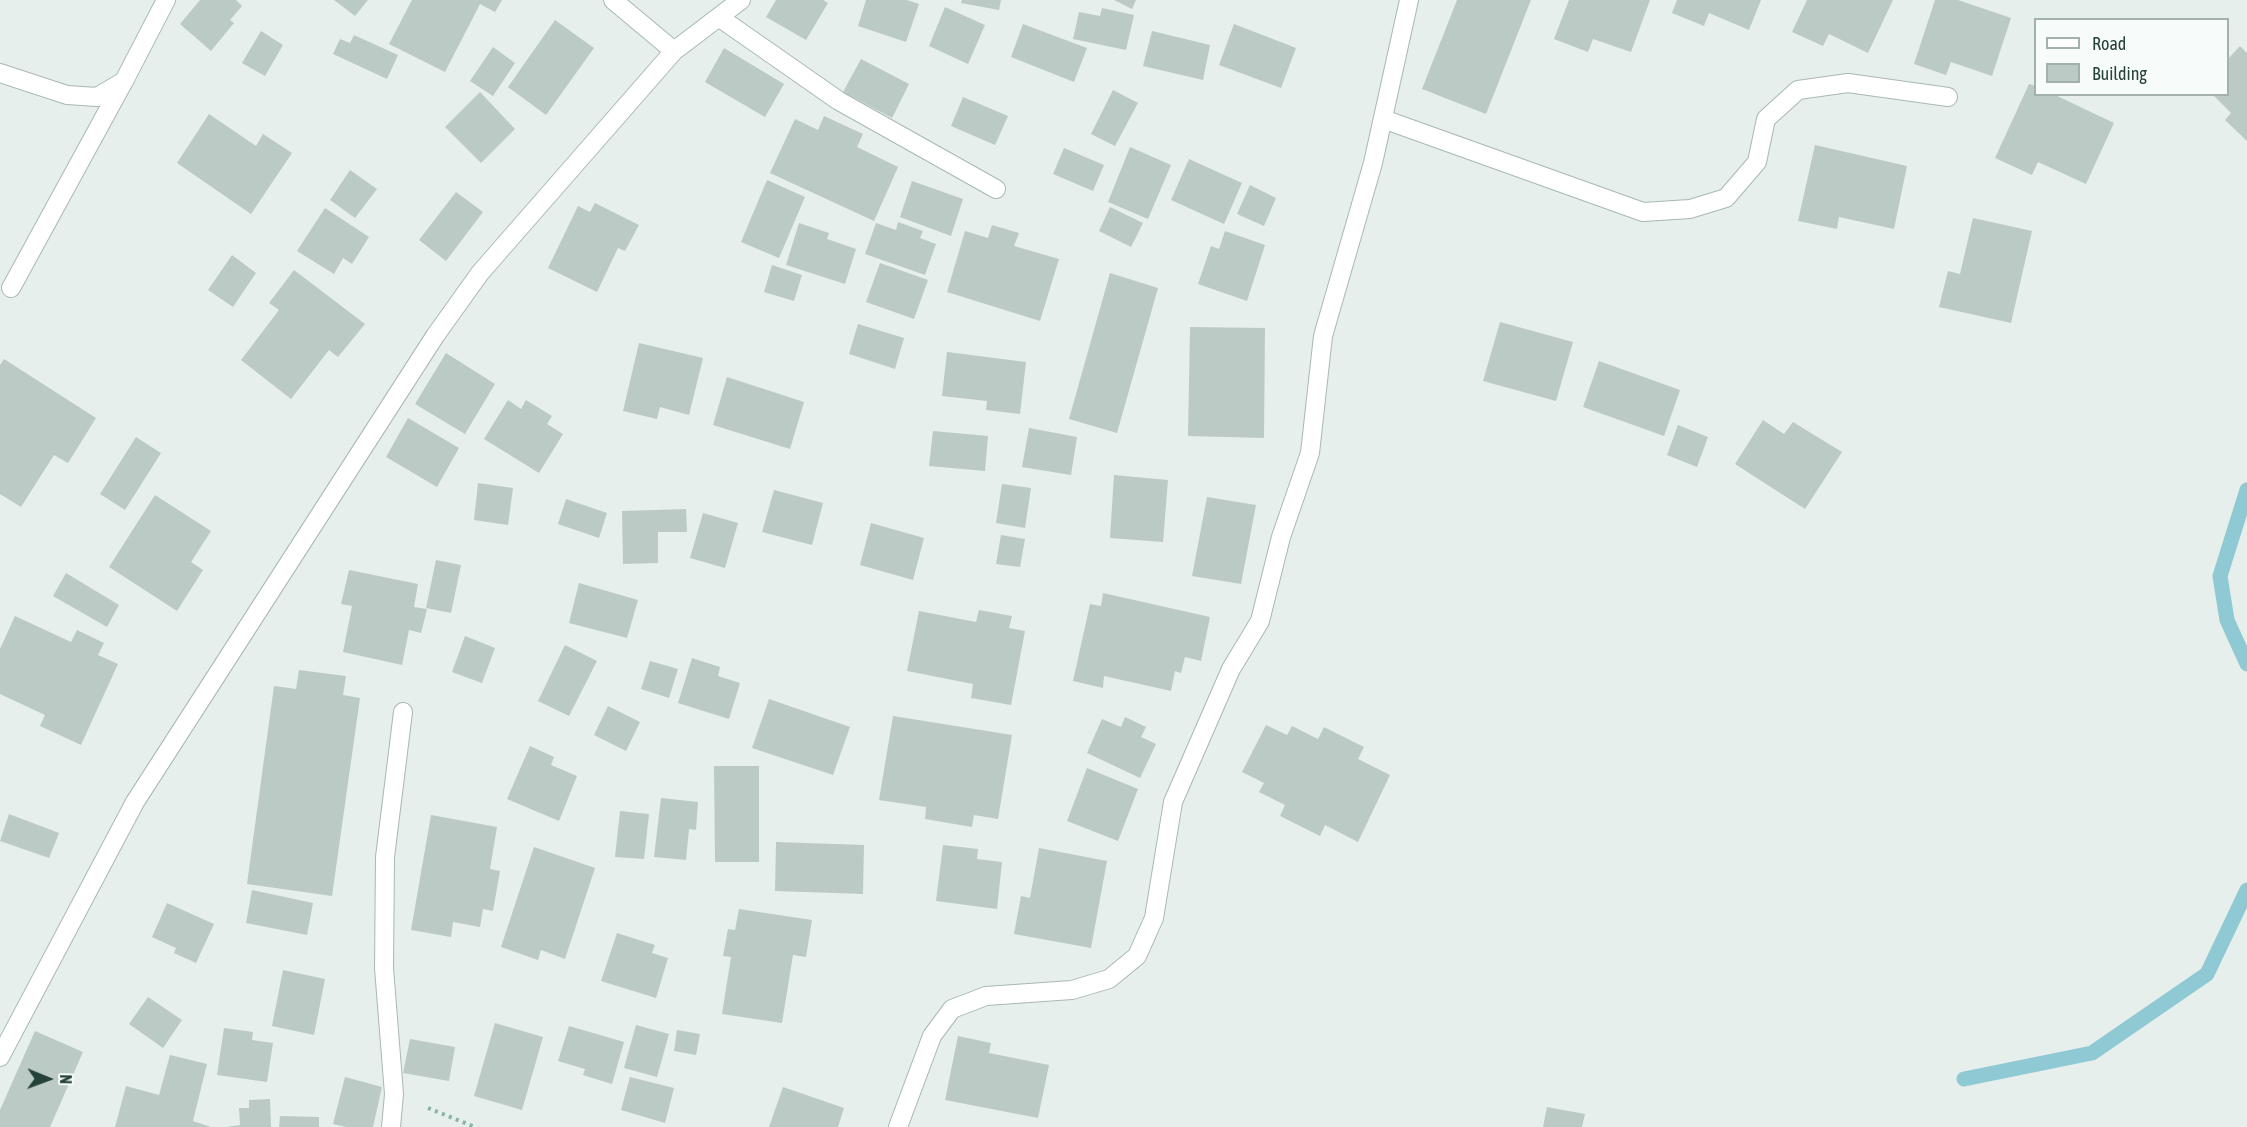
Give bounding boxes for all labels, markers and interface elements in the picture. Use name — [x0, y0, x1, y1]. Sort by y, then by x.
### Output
legend — [2034, 18, 2229, 96]
text: Road — [2092, 33, 2126, 54]
text: Building — [2092, 63, 2147, 84]
north arrow — [18, 1049, 78, 1109]
text: N — [57, 1074, 75, 1084]

